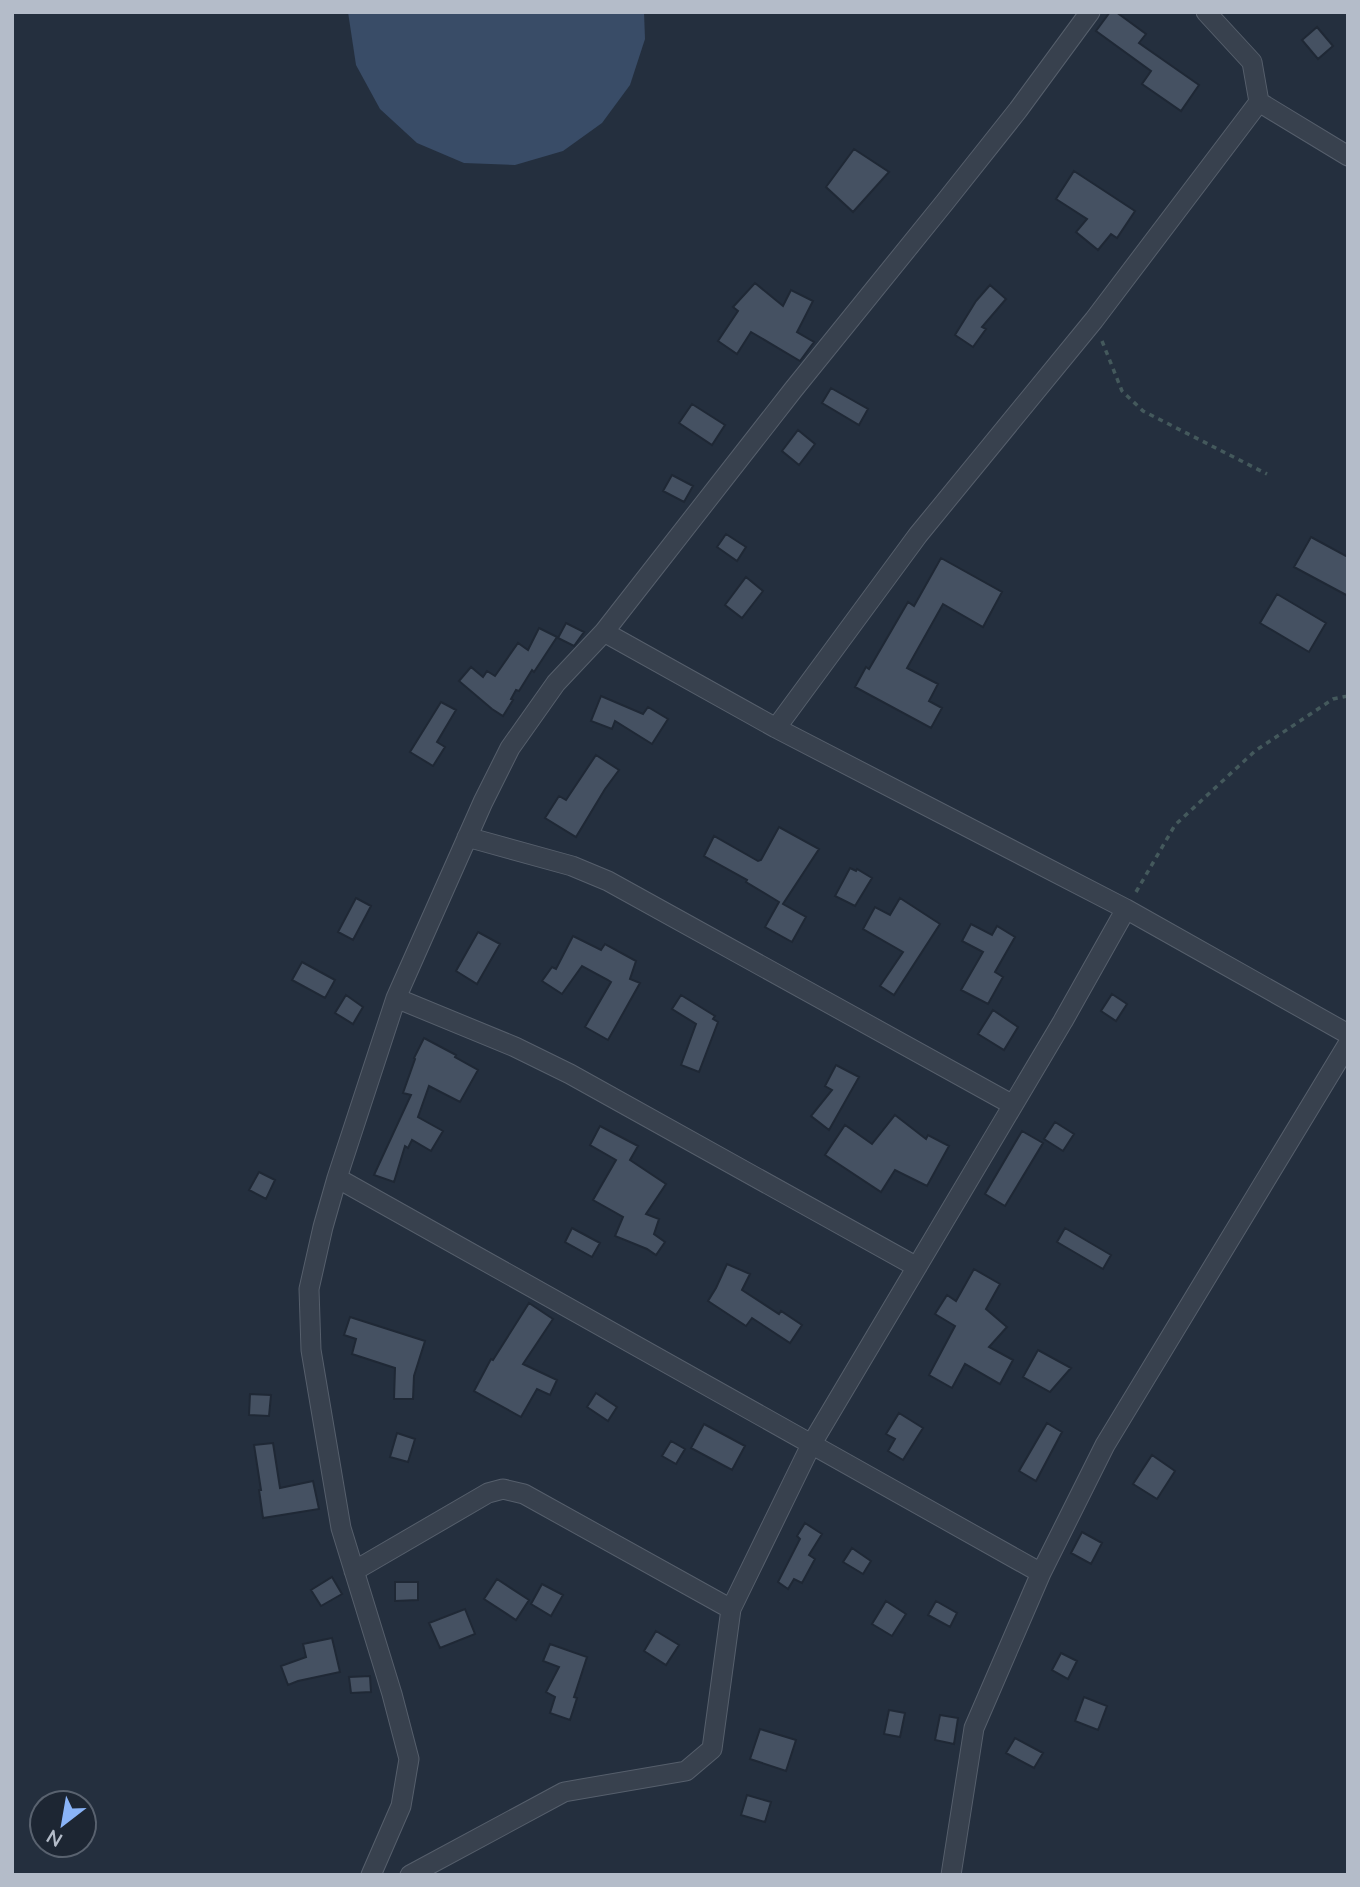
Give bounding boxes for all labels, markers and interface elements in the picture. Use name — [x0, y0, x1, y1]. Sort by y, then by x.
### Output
north arrow — [28, 1789, 98, 1859]
text: N — [42, 1825, 67, 1853]

